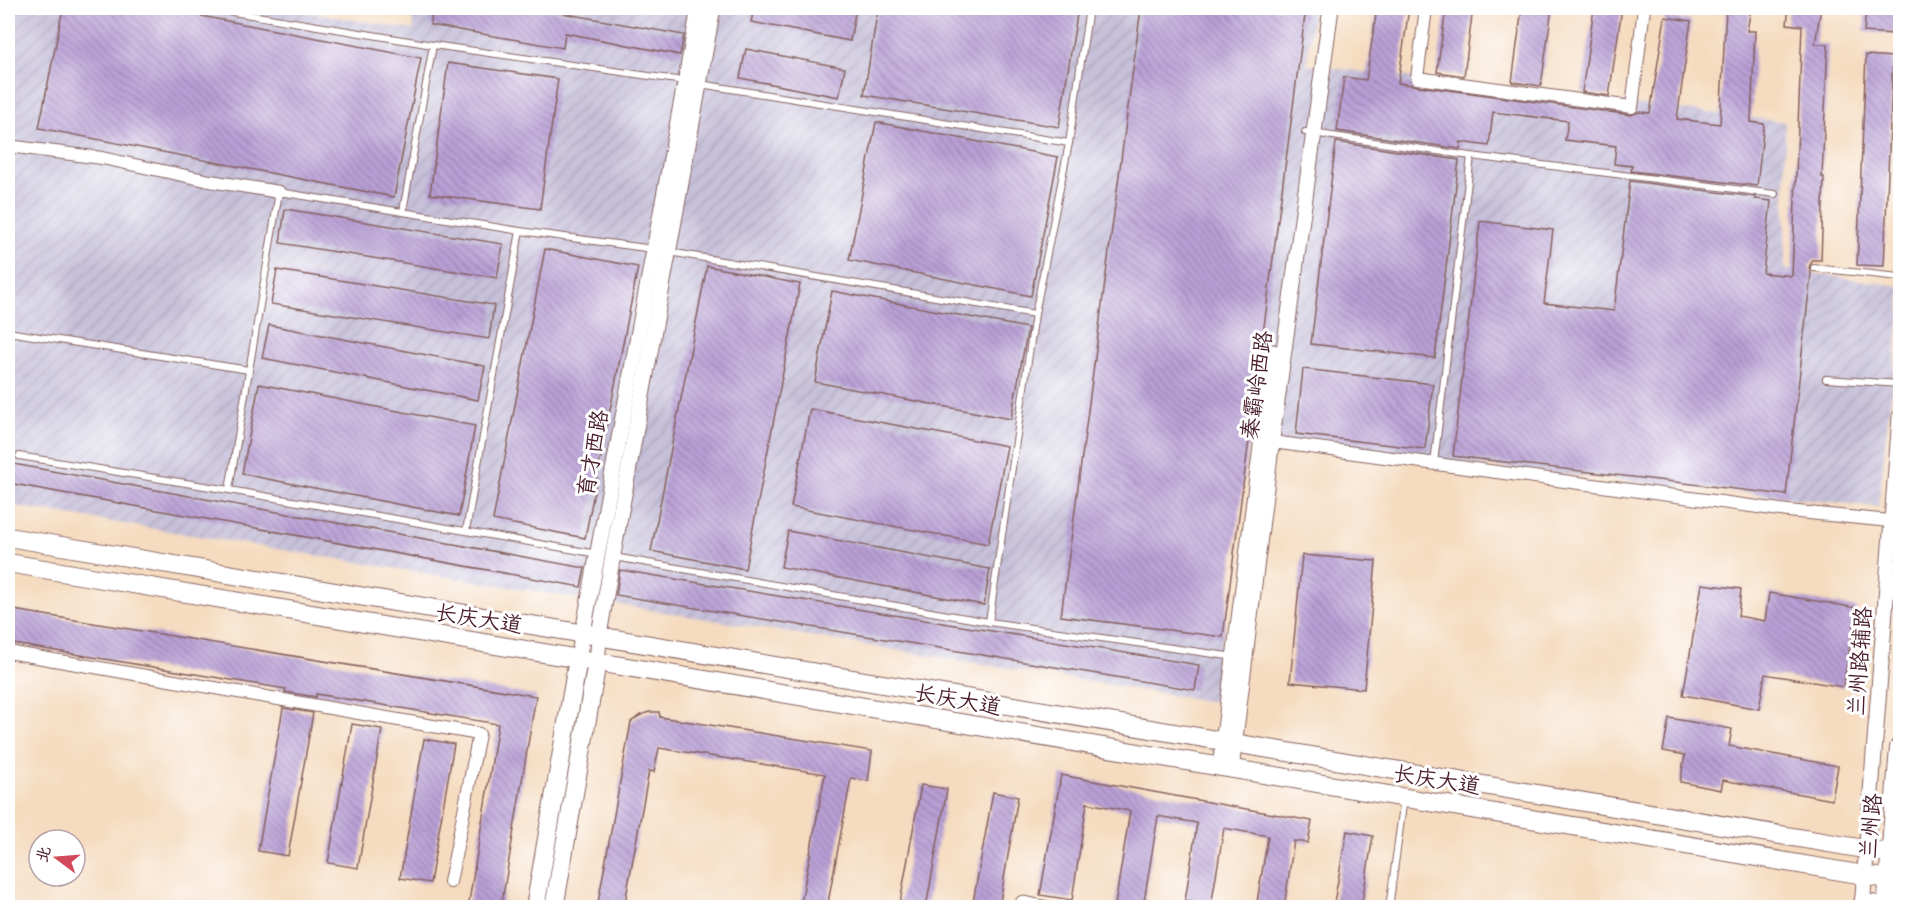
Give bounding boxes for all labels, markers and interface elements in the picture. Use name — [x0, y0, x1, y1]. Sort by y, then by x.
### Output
street label: 秦霸岭西路 — [1233, 328, 1279, 442]
street label: 育才西路 — [570, 407, 614, 499]
street label: 长庆大道 — [433, 596, 525, 640]
street label: 兰州路辅路 — [1840, 605, 1878, 717]
street label: 长庆大道 — [912, 677, 1004, 721]
street label: 长庆大道 — [1391, 757, 1483, 801]
street label: 兰州路 — [1852, 792, 1888, 860]
north arrow — [27, 828, 87, 888]
text: 北 — [30, 843, 55, 865]

